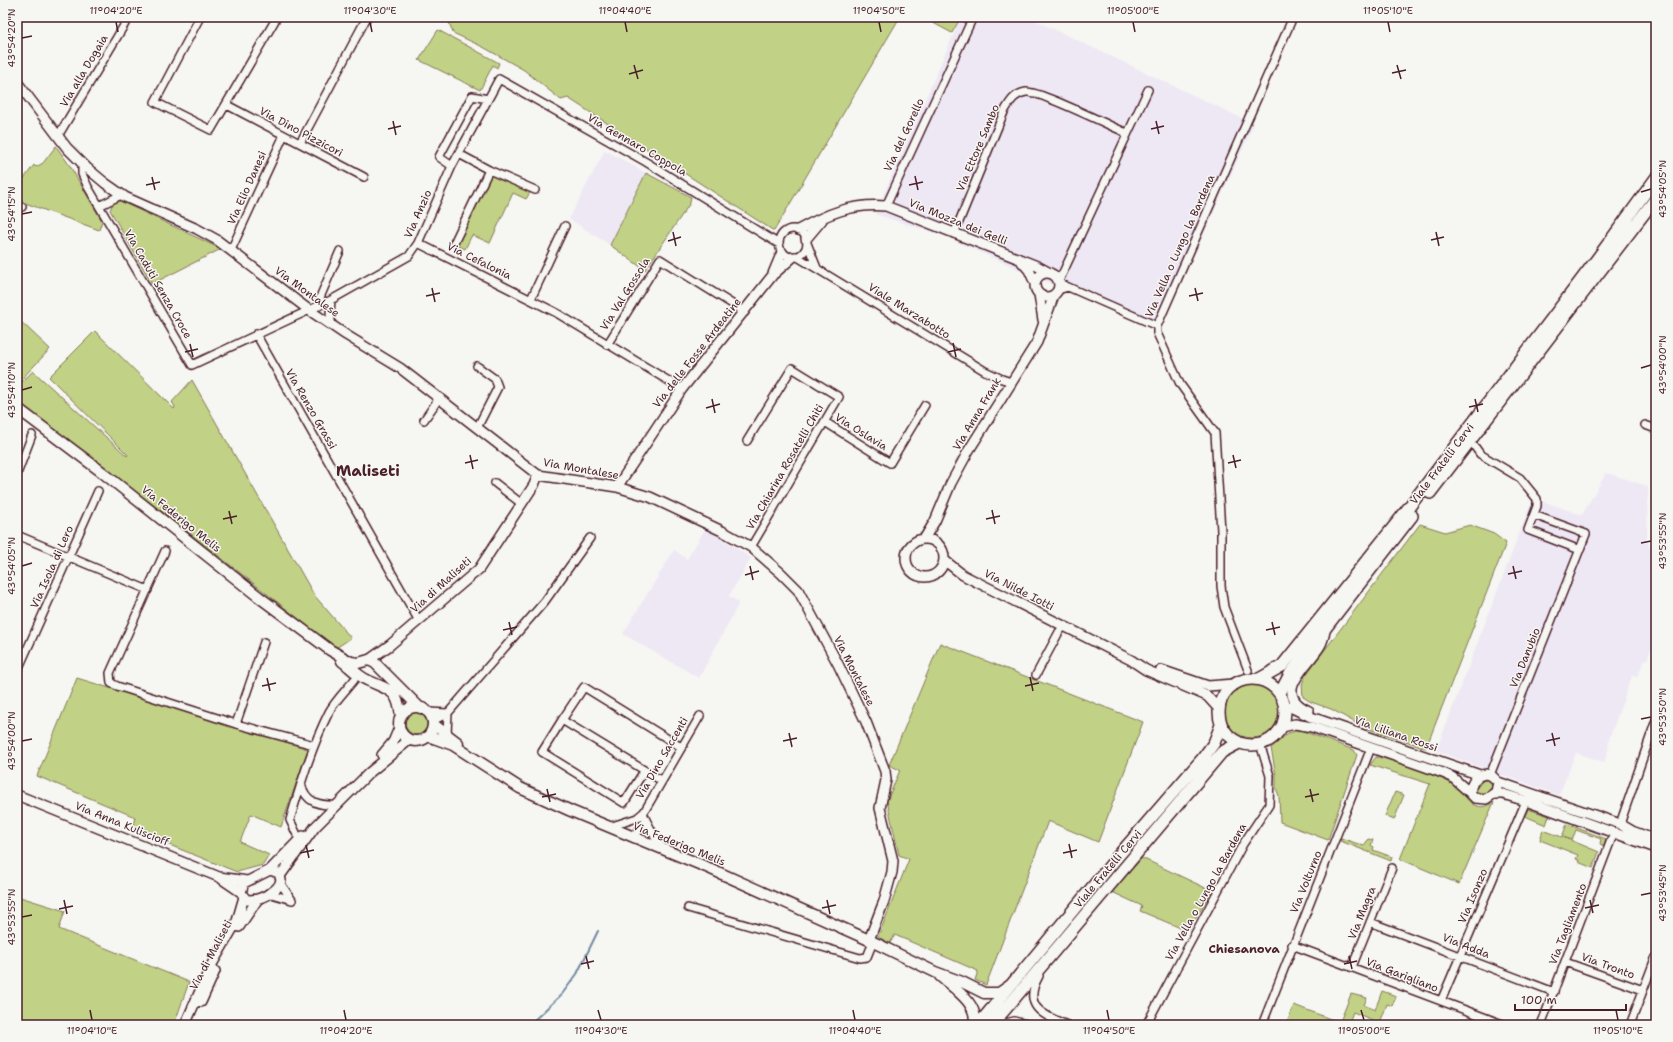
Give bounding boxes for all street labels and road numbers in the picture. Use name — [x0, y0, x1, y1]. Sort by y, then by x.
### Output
street label: Via alla Dogaia — [56, 32, 112, 110]
street label: Via del Gorello — [880, 95, 928, 174]
street label: Via Ettore Sambo — [953, 102, 1003, 194]
street label: Via Dino Pizzicori — [257, 104, 345, 160]
street label: Via Gennaro Coppola — [584, 110, 690, 180]
street label: Via Elio Danesi — [224, 149, 270, 227]
street label: Via Vella o Lungo la Bardena — [1142, 172, 1218, 320]
street label: Via Anzio — [401, 187, 435, 241]
street label: Via Mozza dei Gelli — [907, 195, 1009, 249]
street label: Via Caduti Senza Croce — [121, 227, 195, 341]
street label: Via Cefalonia — [444, 239, 514, 283]
street label: Via Val Gossola — [597, 255, 654, 333]
street label: Via Montalese — [271, 263, 343, 321]
street label: Viale Marzabotto — [865, 280, 953, 343]
street label: Via delle Fosse Ardeatine — [649, 295, 745, 411]
street label: Via Renzo Grassi — [282, 366, 340, 452]
street label: Via Anna Frank — [949, 375, 1005, 453]
street label: Via Chiarina Rosatelli Chiti — [743, 401, 827, 533]
street label: Via Oslavia — [832, 410, 890, 454]
street label: Viale Fratelli Cervi — [1407, 420, 1477, 508]
street label: Via Montalese — [542, 455, 620, 483]
street label: Via Federigo Melis — [138, 482, 224, 556]
street label: Via Isola di Lero — [27, 523, 77, 611]
street label: Via di Maliseti — [407, 554, 475, 616]
street label: Via Nilde Iotti — [981, 566, 1057, 614]
street label: Via Danubio — [1506, 625, 1544, 690]
street label: Via Montalese — [830, 633, 878, 709]
street label: Via Liliana Rossi — [1352, 713, 1440, 755]
street label: Via Dino Saccenti — [632, 714, 692, 802]
street label: Via Anna Kuliscioff — [73, 798, 172, 850]
street label: Via Federigo Melis — [630, 819, 728, 869]
street label: Via Vella o Lungo la Bardena — [1162, 820, 1250, 963]
street label: Viale Fratelli Cervi — [1071, 827, 1145, 911]
street label: Via Volturno — [1287, 848, 1326, 916]
street label: Via Isonzo — [1455, 866, 1491, 926]
street label: Via Tagliamento — [1546, 881, 1591, 967]
street label: Via Magra — [1345, 884, 1380, 942]
street label: Via di Maliseti — [186, 917, 236, 993]
street label: Via Adda — [1440, 930, 1492, 962]
street label: Via Tronto — [1579, 949, 1637, 983]
street label: Via Garigliano — [1363, 954, 1441, 996]

